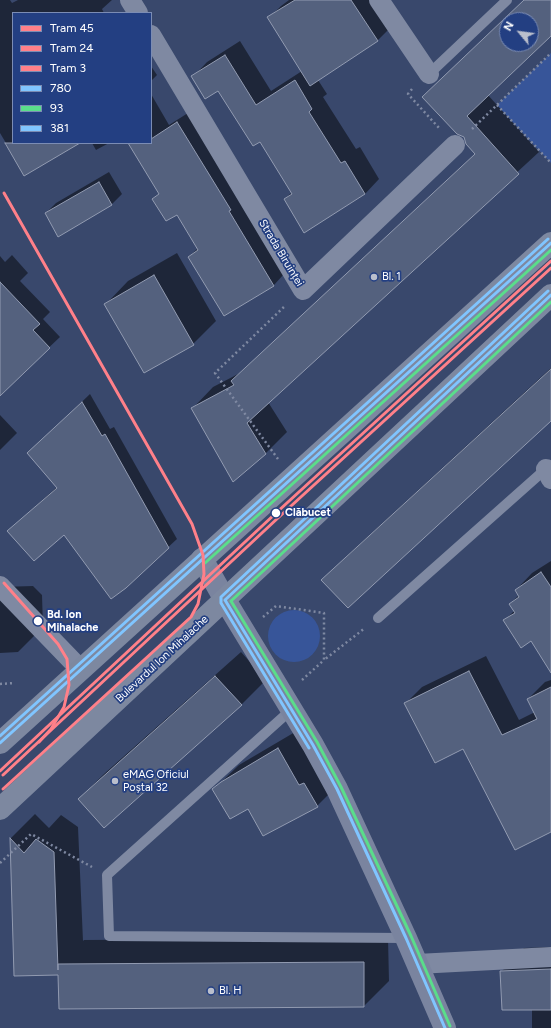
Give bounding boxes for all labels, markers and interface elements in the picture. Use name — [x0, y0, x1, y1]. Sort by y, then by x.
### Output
legend — [12, 12, 152, 144]
north arrow — [499, 12, 539, 52]
text: N — [501, 20, 517, 33]
text: Tram 45 — [50, 21, 94, 35]
text: Tram 24 — [50, 41, 94, 55]
text: Tram 3 — [50, 61, 86, 75]
text: 780 — [50, 81, 72, 95]
text: 93 — [50, 101, 63, 115]
text: 381 — [50, 121, 69, 135]
street label: Strada Biruinței — [256, 217, 306, 289]
place label: Bl. 1 — [382, 270, 401, 284]
marker: Bl. 1 — [369, 272, 379, 282]
place label: Clăbucet — [285, 506, 331, 520]
marker: Clăbucet — [270, 507, 282, 519]
place label: Bd. Ion Mihalache — [47, 608, 98, 634]
street label: Bulevardul Ion Mihalache — [113, 613, 211, 705]
marker: Bd. Ion Mihalache — [32, 615, 44, 627]
place label: eMAG Oficiul Poștal 32 — [123, 768, 189, 794]
marker: eMAG Oficiul Poștal 32 — [110, 776, 120, 786]
place label: Bl. H — [219, 984, 241, 998]
marker: Bl. H — [206, 986, 216, 996]

